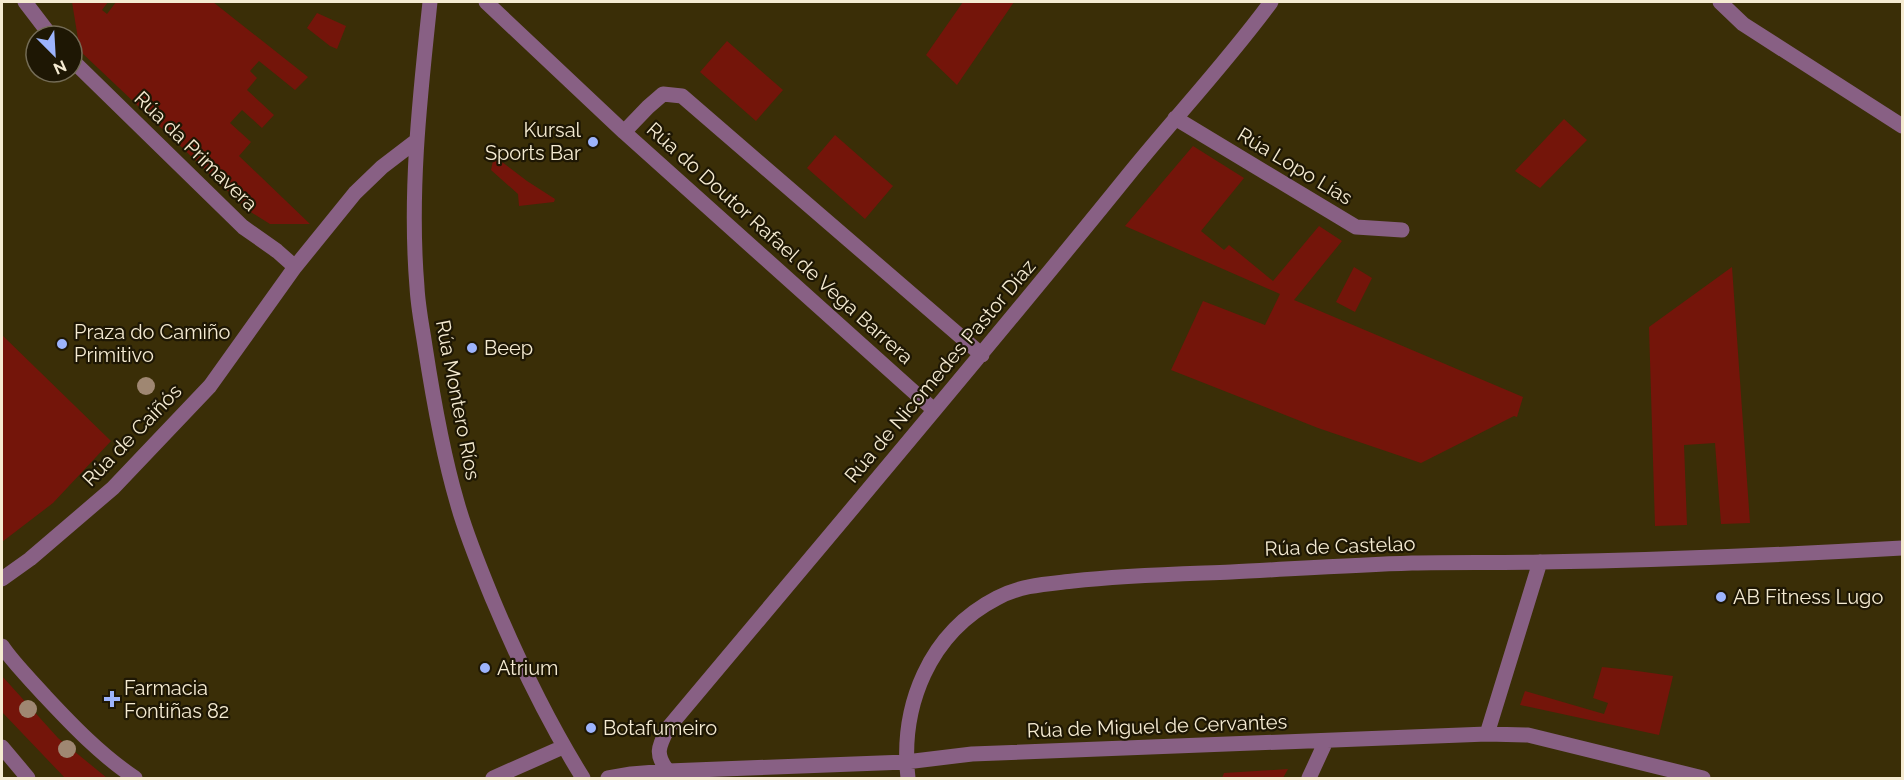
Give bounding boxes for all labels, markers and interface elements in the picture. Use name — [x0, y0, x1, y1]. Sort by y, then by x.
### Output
north arrow — [24, 24, 84, 84]
text: N — [50, 56, 69, 78]
street label: Rúa da Primavera — [129, 86, 263, 216]
street label: Rúa do Doutor Rafael de Vega Barrera — [642, 117, 918, 369]
place label: Kursal Sports Bar — [485, 118, 582, 165]
street label: Rúa Lopo Lías — [1233, 122, 1357, 210]
marker: Kursal Sports Bar — [586, 135, 600, 149]
street label: Rúa de Nicomedes Pastor Díaz — [840, 254, 1041, 488]
street label: Rúa Montero Ríos — [431, 318, 485, 482]
place label: Praza do Camiño Primitivo — [74, 320, 231, 367]
place label: Beep — [484, 336, 533, 360]
marker: Praza do Camiño Primitivo — [55, 337, 69, 351]
marker: Beep — [465, 341, 479, 355]
street label: Rúa de Caiñós — [77, 379, 187, 491]
street label: Rúa de Castelao — [1264, 531, 1416, 561]
place label: AB Fitness Lugo — [1733, 585, 1883, 609]
marker: AB Fitness Lugo — [1714, 590, 1728, 604]
place label: Atrium — [497, 656, 558, 680]
marker: Atrium — [478, 661, 492, 675]
place label: Farmacia Fontiñas 82 — [124, 676, 229, 723]
marker: Farmacia Fontiñas 82 — [105, 692, 119, 706]
street label: Rúa de Miguel de Cervantes — [1026, 709, 1288, 743]
place label: Botafumeiro — [603, 716, 717, 740]
marker: Botafumeiro — [584, 721, 598, 735]

